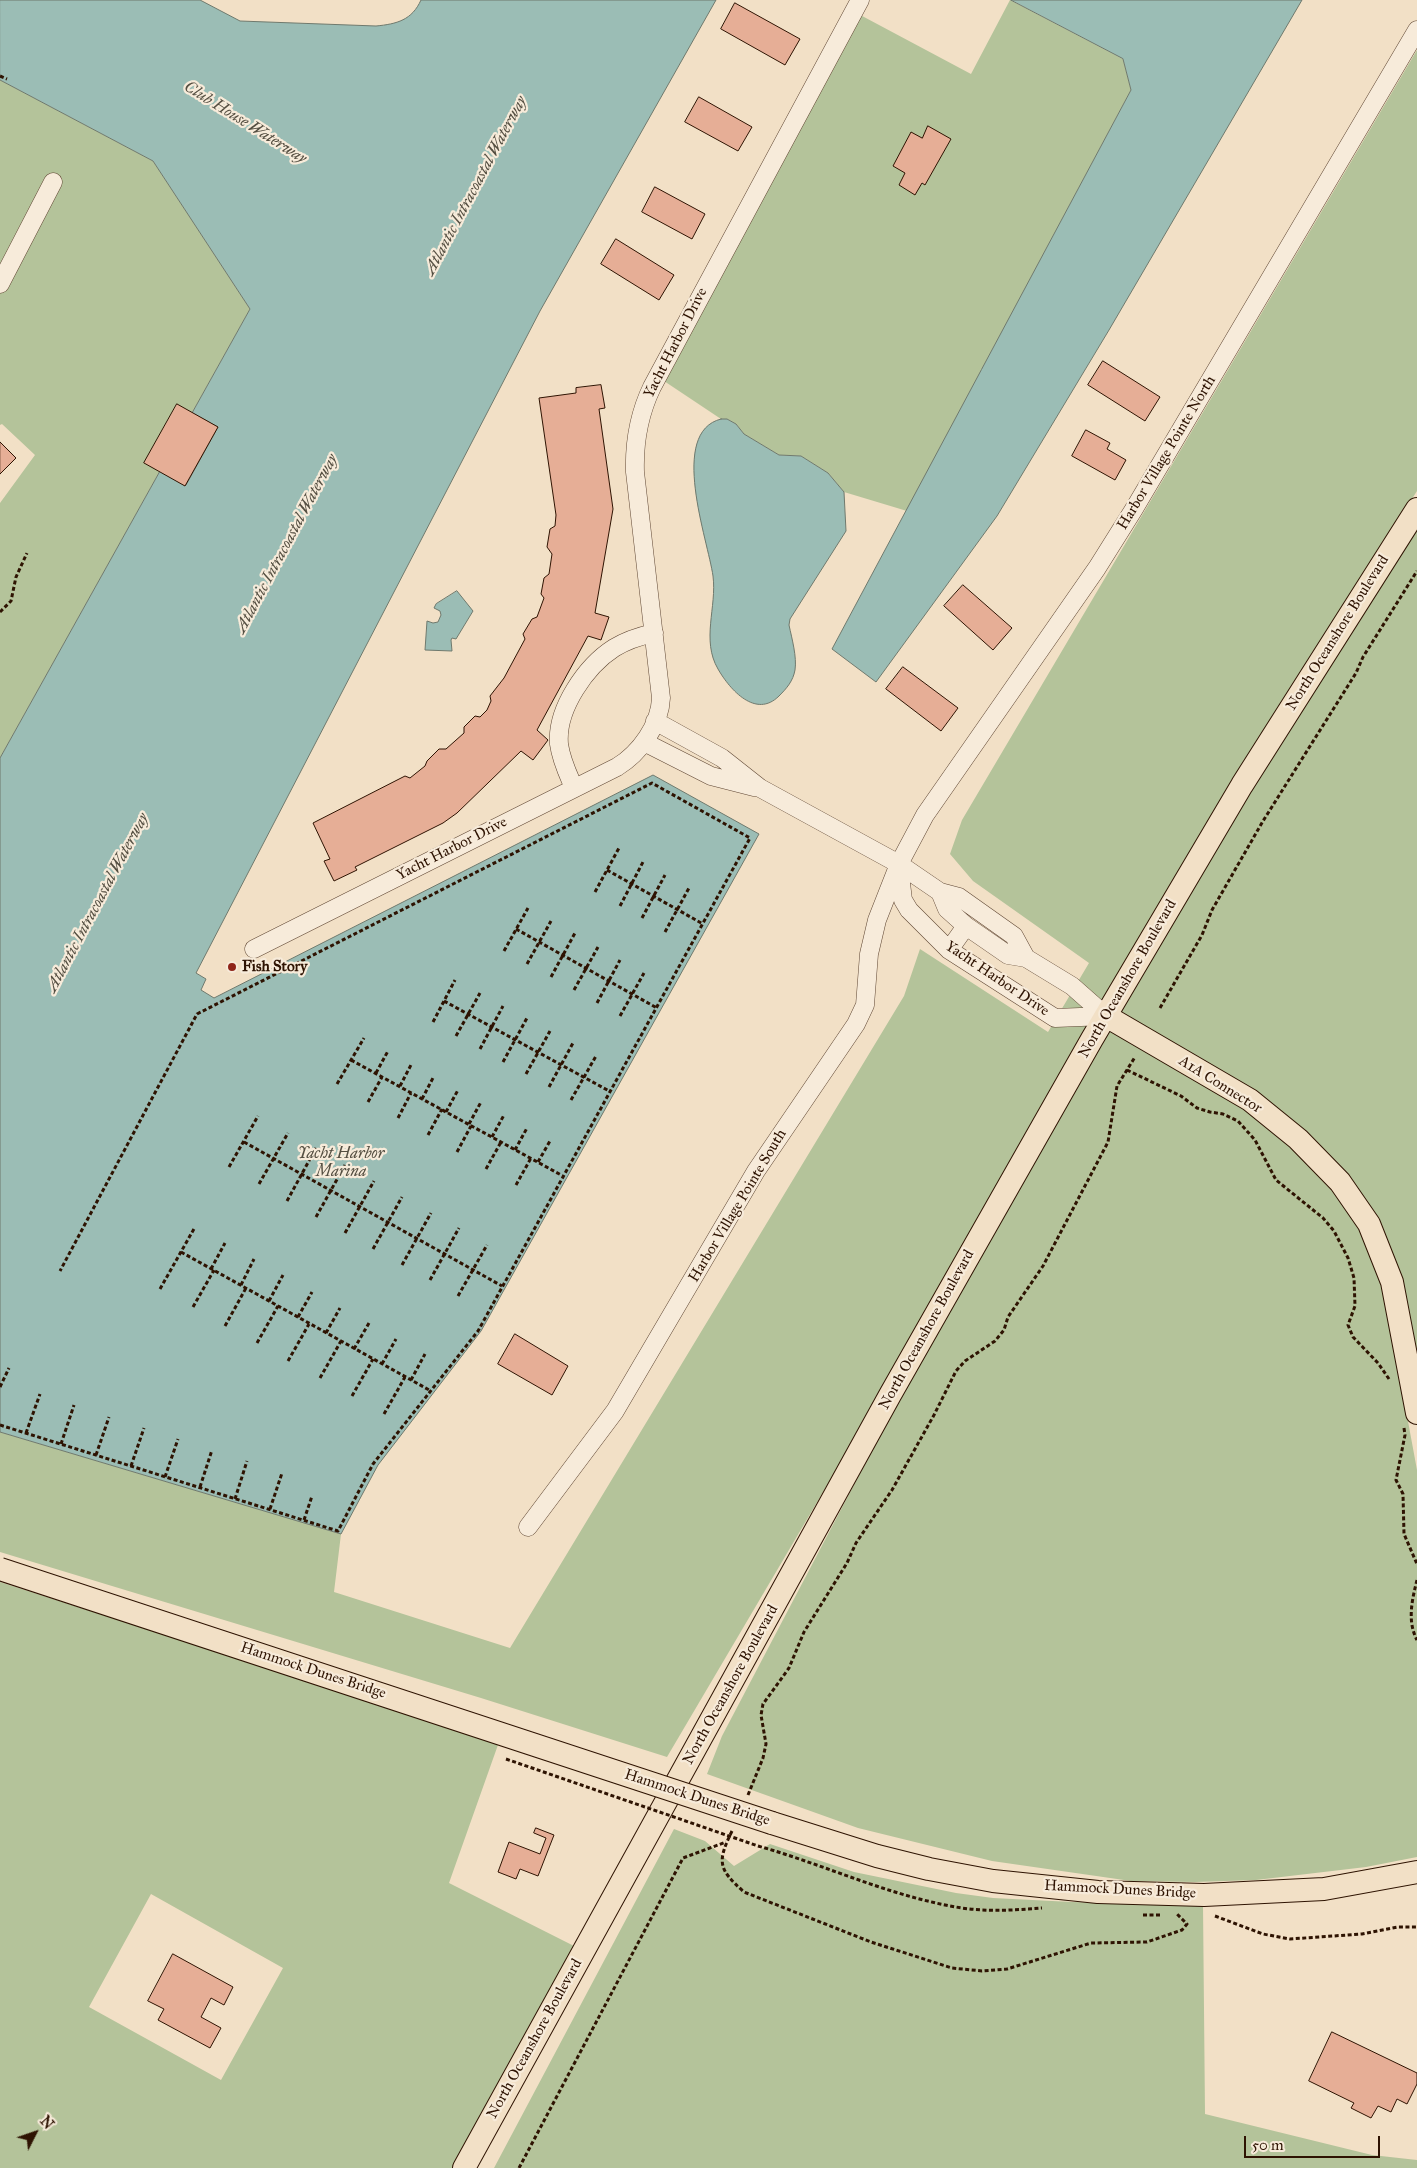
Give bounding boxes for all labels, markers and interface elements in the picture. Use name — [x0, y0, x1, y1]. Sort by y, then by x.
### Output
water label: Club House Waterway — [180, 78, 310, 168]
water label: Atlantic Intracoastal Waterway — [420, 93, 532, 279]
street label: Yacht Harbor Drive — [640, 285, 712, 401]
street label: Harbor Village Pointe North — [1114, 373, 1220, 533]
water label: Atlantic Intracoastal Waterway — [231, 451, 343, 637]
street label: North Oceanshore Boulevard — [1283, 552, 1393, 714]
water label: Atlantic Intracoastal Waterway — [42, 810, 154, 996]
street label: Yacht Harbor Drive — [394, 813, 510, 885]
street label: North Oceanshore Boulevard — [1075, 897, 1181, 1061]
street label: Yacht Harbor Drive — [942, 938, 1052, 1020]
place label: Fish Story — [242, 958, 307, 976]
marker: Fish Story — [226, 961, 238, 973]
street label: A1A Connector — [1175, 1052, 1265, 1118]
street label: Harbor Village Pointe South — [685, 1126, 791, 1286]
water label: Yacht Harbor Marina — [298, 1144, 384, 1182]
street label: North Oceanshore Boulevard — [876, 1247, 978, 1413]
street label: North Oceanshore Boulevard — [680, 1602, 782, 1768]
street label: Hammock Dunes Bridge — [238, 1639, 388, 1703]
street label: Hammock Dunes Bridge — [622, 1766, 772, 1830]
street label: Hammock Dunes Bridge — [1044, 1877, 1196, 1903]
street label: North Oceanshore Boulevard — [484, 1956, 586, 2122]
north arrow — [10, 2108, 60, 2158]
text: N — [36, 2113, 57, 2133]
scale bar — [1247, 2126, 1383, 2158]
text: 50 m — [1252, 2136, 1284, 2154]

